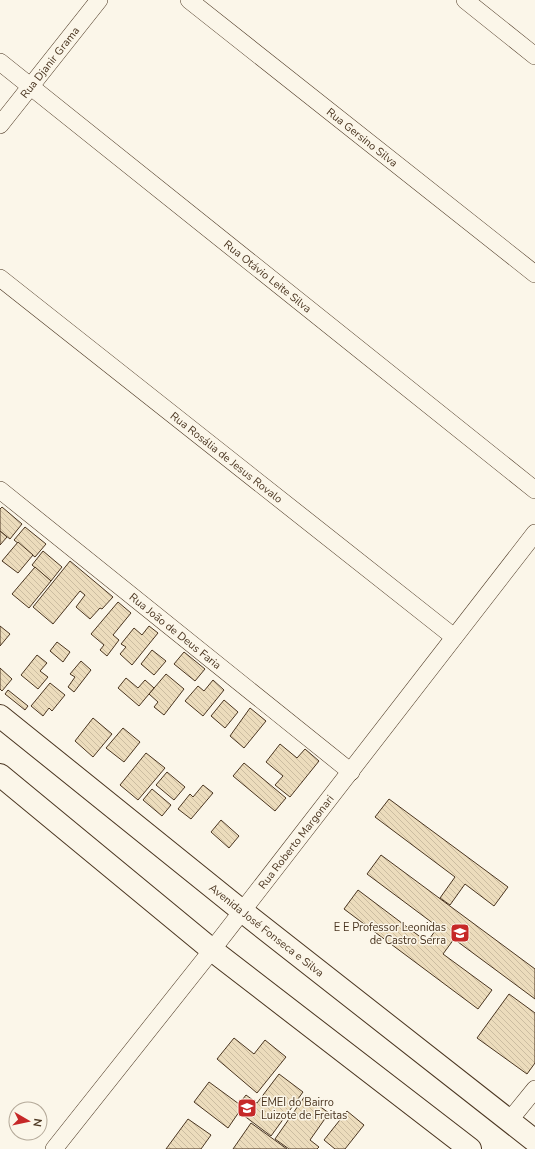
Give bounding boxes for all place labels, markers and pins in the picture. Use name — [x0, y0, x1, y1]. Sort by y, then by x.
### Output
place label: E E Professor Leonidas de Castro Serra — [334, 920, 446, 948]
school or university icon: E E Professor Leonidas de Castro Serra — [449, 922, 471, 944]
place label: EMEI do Bairro Luizote de Freitas — [261, 1095, 347, 1123]
school or university icon: EMEI do Bairro Luizote de Freitas — [236, 1097, 258, 1119]

